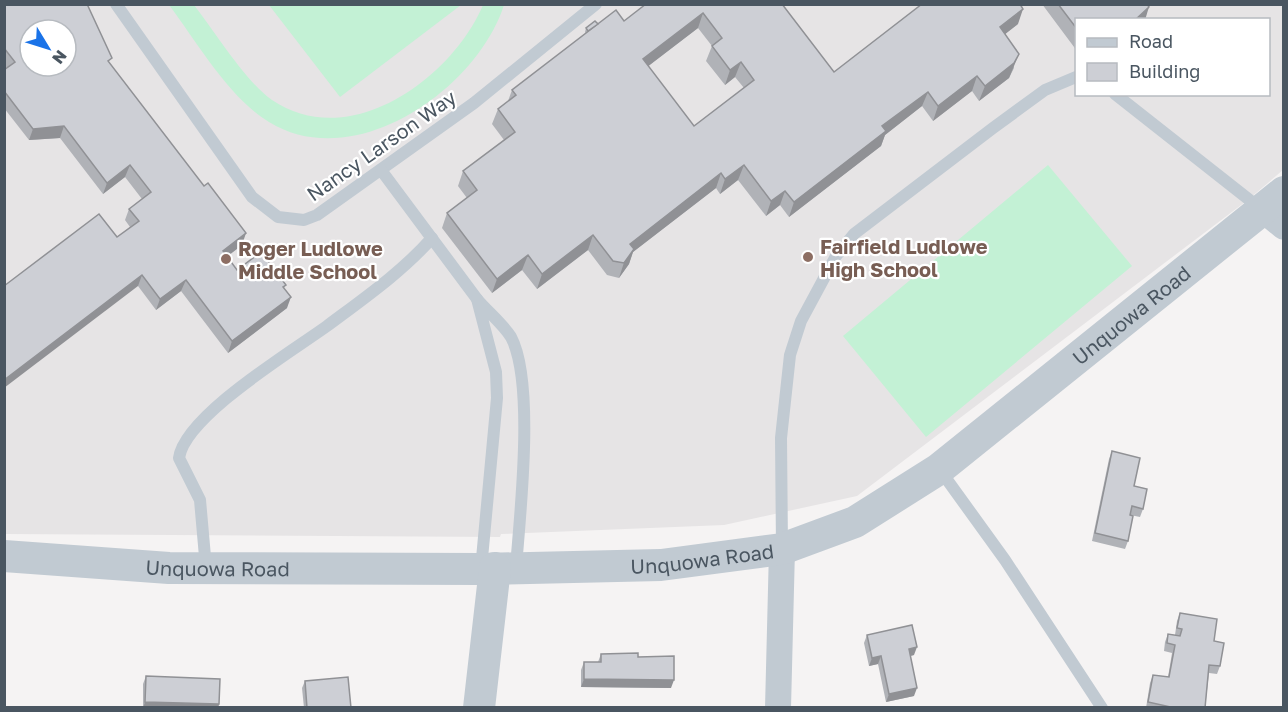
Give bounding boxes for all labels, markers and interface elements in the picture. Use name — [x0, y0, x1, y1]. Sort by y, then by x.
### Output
north arrow — [18, 18, 78, 78]
legend — [1075, 18, 1270, 96]
text: Road — [1129, 30, 1173, 52]
text: N — [48, 46, 71, 68]
text: Building — [1129, 60, 1200, 82]
street label: Nancy Larson Way — [302, 85, 460, 205]
place label: Fairfield Ludlowe High School — [820, 234, 988, 281]
place label: Roger Ludlowe Middle School — [238, 236, 383, 283]
marker: Fairfield Ludlowe High School — [801, 250, 815, 264]
marker: Roger Ludlowe Middle School — [219, 252, 233, 266]
street label: Unquowa Road — [1067, 260, 1195, 369]
street label: Unquowa Road — [630, 538, 775, 578]
street label: Unquowa Road — [145, 554, 290, 580]

